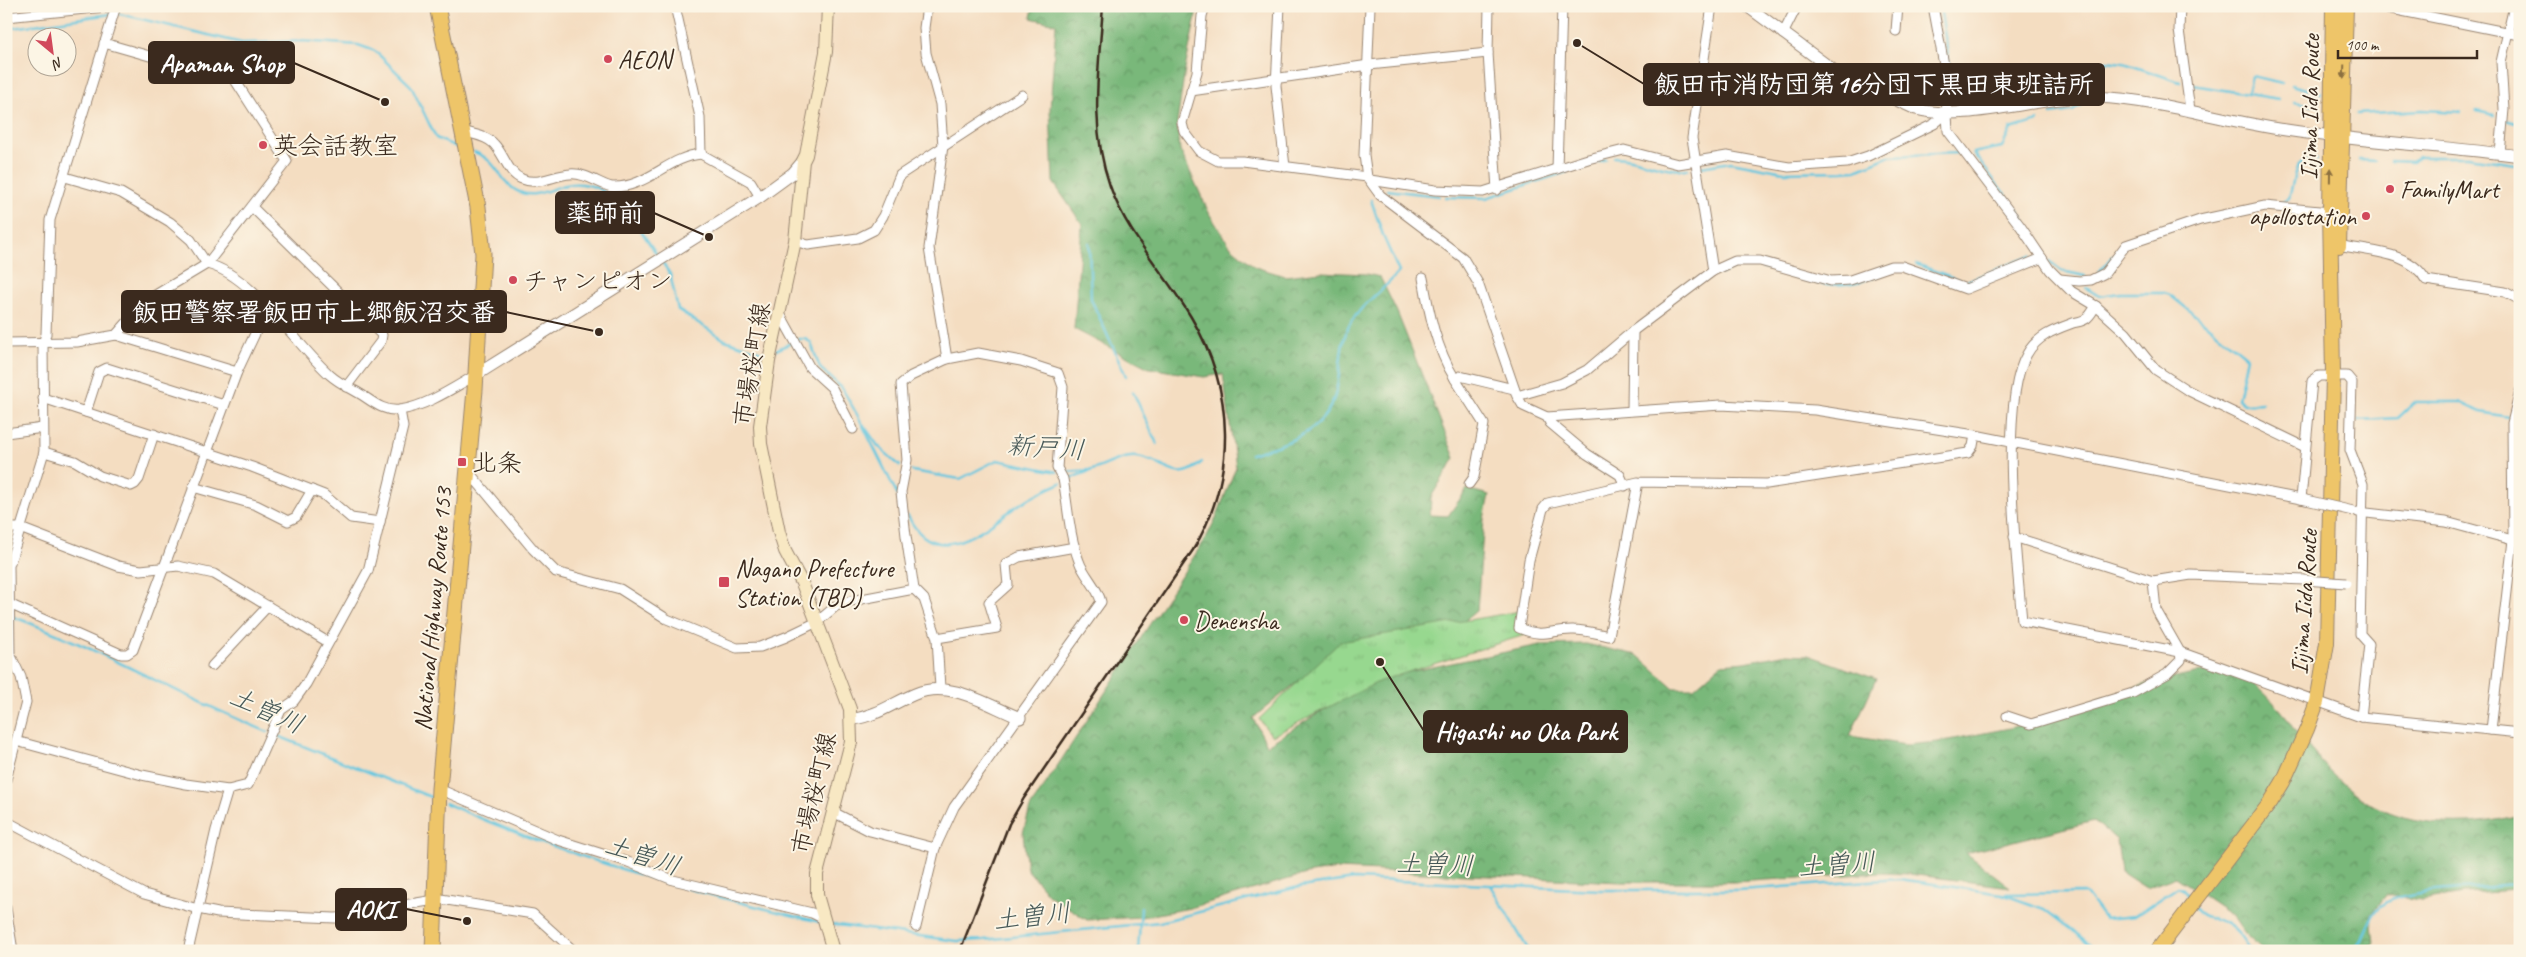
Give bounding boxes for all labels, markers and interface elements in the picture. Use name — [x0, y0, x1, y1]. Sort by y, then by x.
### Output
north arrow — [28, 28, 78, 78]
scale bar — [2338, 28, 2477, 60]
street label: Iijima Iida Route — [2293, 32, 2327, 180]
text: 100 m — [2346, 36, 2380, 55]
callout: Apaman Shop — [149, 42, 294, 83]
place label: AEON — [618, 44, 675, 76]
text: Apaman Shop — [160, 47, 286, 80]
text: N — [48, 53, 66, 74]
marker: AEON — [602, 53, 614, 65]
callout: 飯田市消防団第16分団下黒田東班詰所 — [1644, 64, 2104, 105]
one-way arrow — [2340, 65, 2348, 81]
text: 飯田市消防団第16分団下黒田東班詰所 — [1654, 68, 2094, 101]
place label: 英会話教室 — [273, 130, 398, 162]
marker: 英会話教室 — [257, 139, 269, 151]
one-way arrow — [2326, 167, 2334, 183]
place label: FamilyMart — [2400, 174, 2501, 206]
marker: FamilyMart — [2384, 183, 2396, 195]
callout: 薬師前 — [556, 192, 654, 233]
text: 薬師前 — [566, 197, 644, 230]
place label: apollostation — [2249, 201, 2357, 233]
marker: apollostation — [2360, 210, 2372, 222]
place label: チャンピオン — [523, 265, 673, 297]
marker: チャンピオン — [507, 274, 519, 286]
callout: 飯田警察署飯田市上郷飯沼交番 — [122, 291, 506, 332]
text: 飯田警察署飯田市上郷飯沼交番 — [132, 296, 496, 329]
street label: 市場桜町線 — [726, 300, 778, 428]
water label: 新戸川 — [1006, 428, 1086, 467]
place label: 北条 — [472, 447, 522, 479]
marker: 北条 — [456, 456, 468, 468]
street label: National Highway Route 153 — [406, 484, 460, 732]
street label: Iijima Iida Route — [2283, 527, 2325, 676]
place label: Nagano Prefecture Station (TBD) — [735, 553, 895, 614]
marker: Nagano Prefecture Station (TBD) — [717, 575, 731, 589]
place label: Denensha — [1194, 605, 1281, 637]
marker: Denensha — [1178, 614, 1190, 626]
water label: 土曽川 — [224, 680, 309, 741]
callout: Higashi no Oka Park — [1424, 711, 1627, 752]
text: Higashi no Oka Park — [1435, 715, 1619, 748]
street label: 市場桜町線 — [784, 729, 844, 858]
water label: 土曽川 — [601, 828, 685, 883]
water label: 土曽川 — [1797, 845, 1877, 884]
water label: 土曽川 — [1395, 847, 1475, 882]
callout: AOKI — [336, 889, 406, 930]
text: AOKI — [346, 893, 401, 926]
water label: 土曽川 — [992, 896, 1073, 937]

